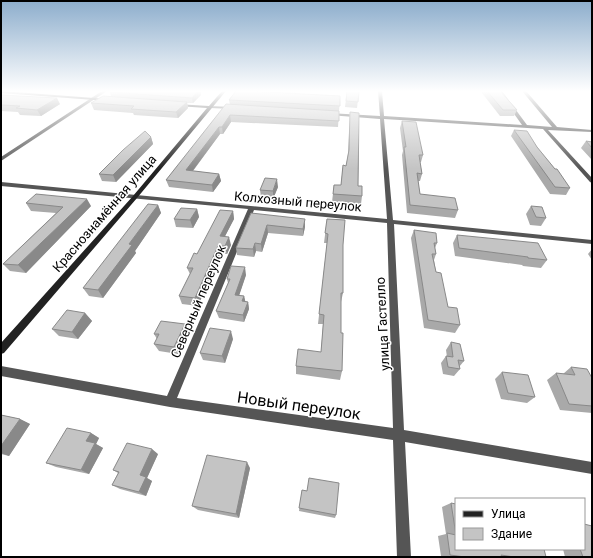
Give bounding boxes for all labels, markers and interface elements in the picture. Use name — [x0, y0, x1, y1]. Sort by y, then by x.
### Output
street label: Краснознамённая улица — [49, 152, 159, 275]
street label: Колхозный переулок — [234, 188, 362, 215]
street label: Северный переулок — [168, 242, 229, 360]
street label: улица Гастелло — [373, 277, 392, 371]
street label: Новый переулок — [236, 387, 362, 424]
legend — [455, 498, 585, 550]
text: Улица — [491, 507, 526, 521]
text: Здание — [491, 527, 532, 541]

